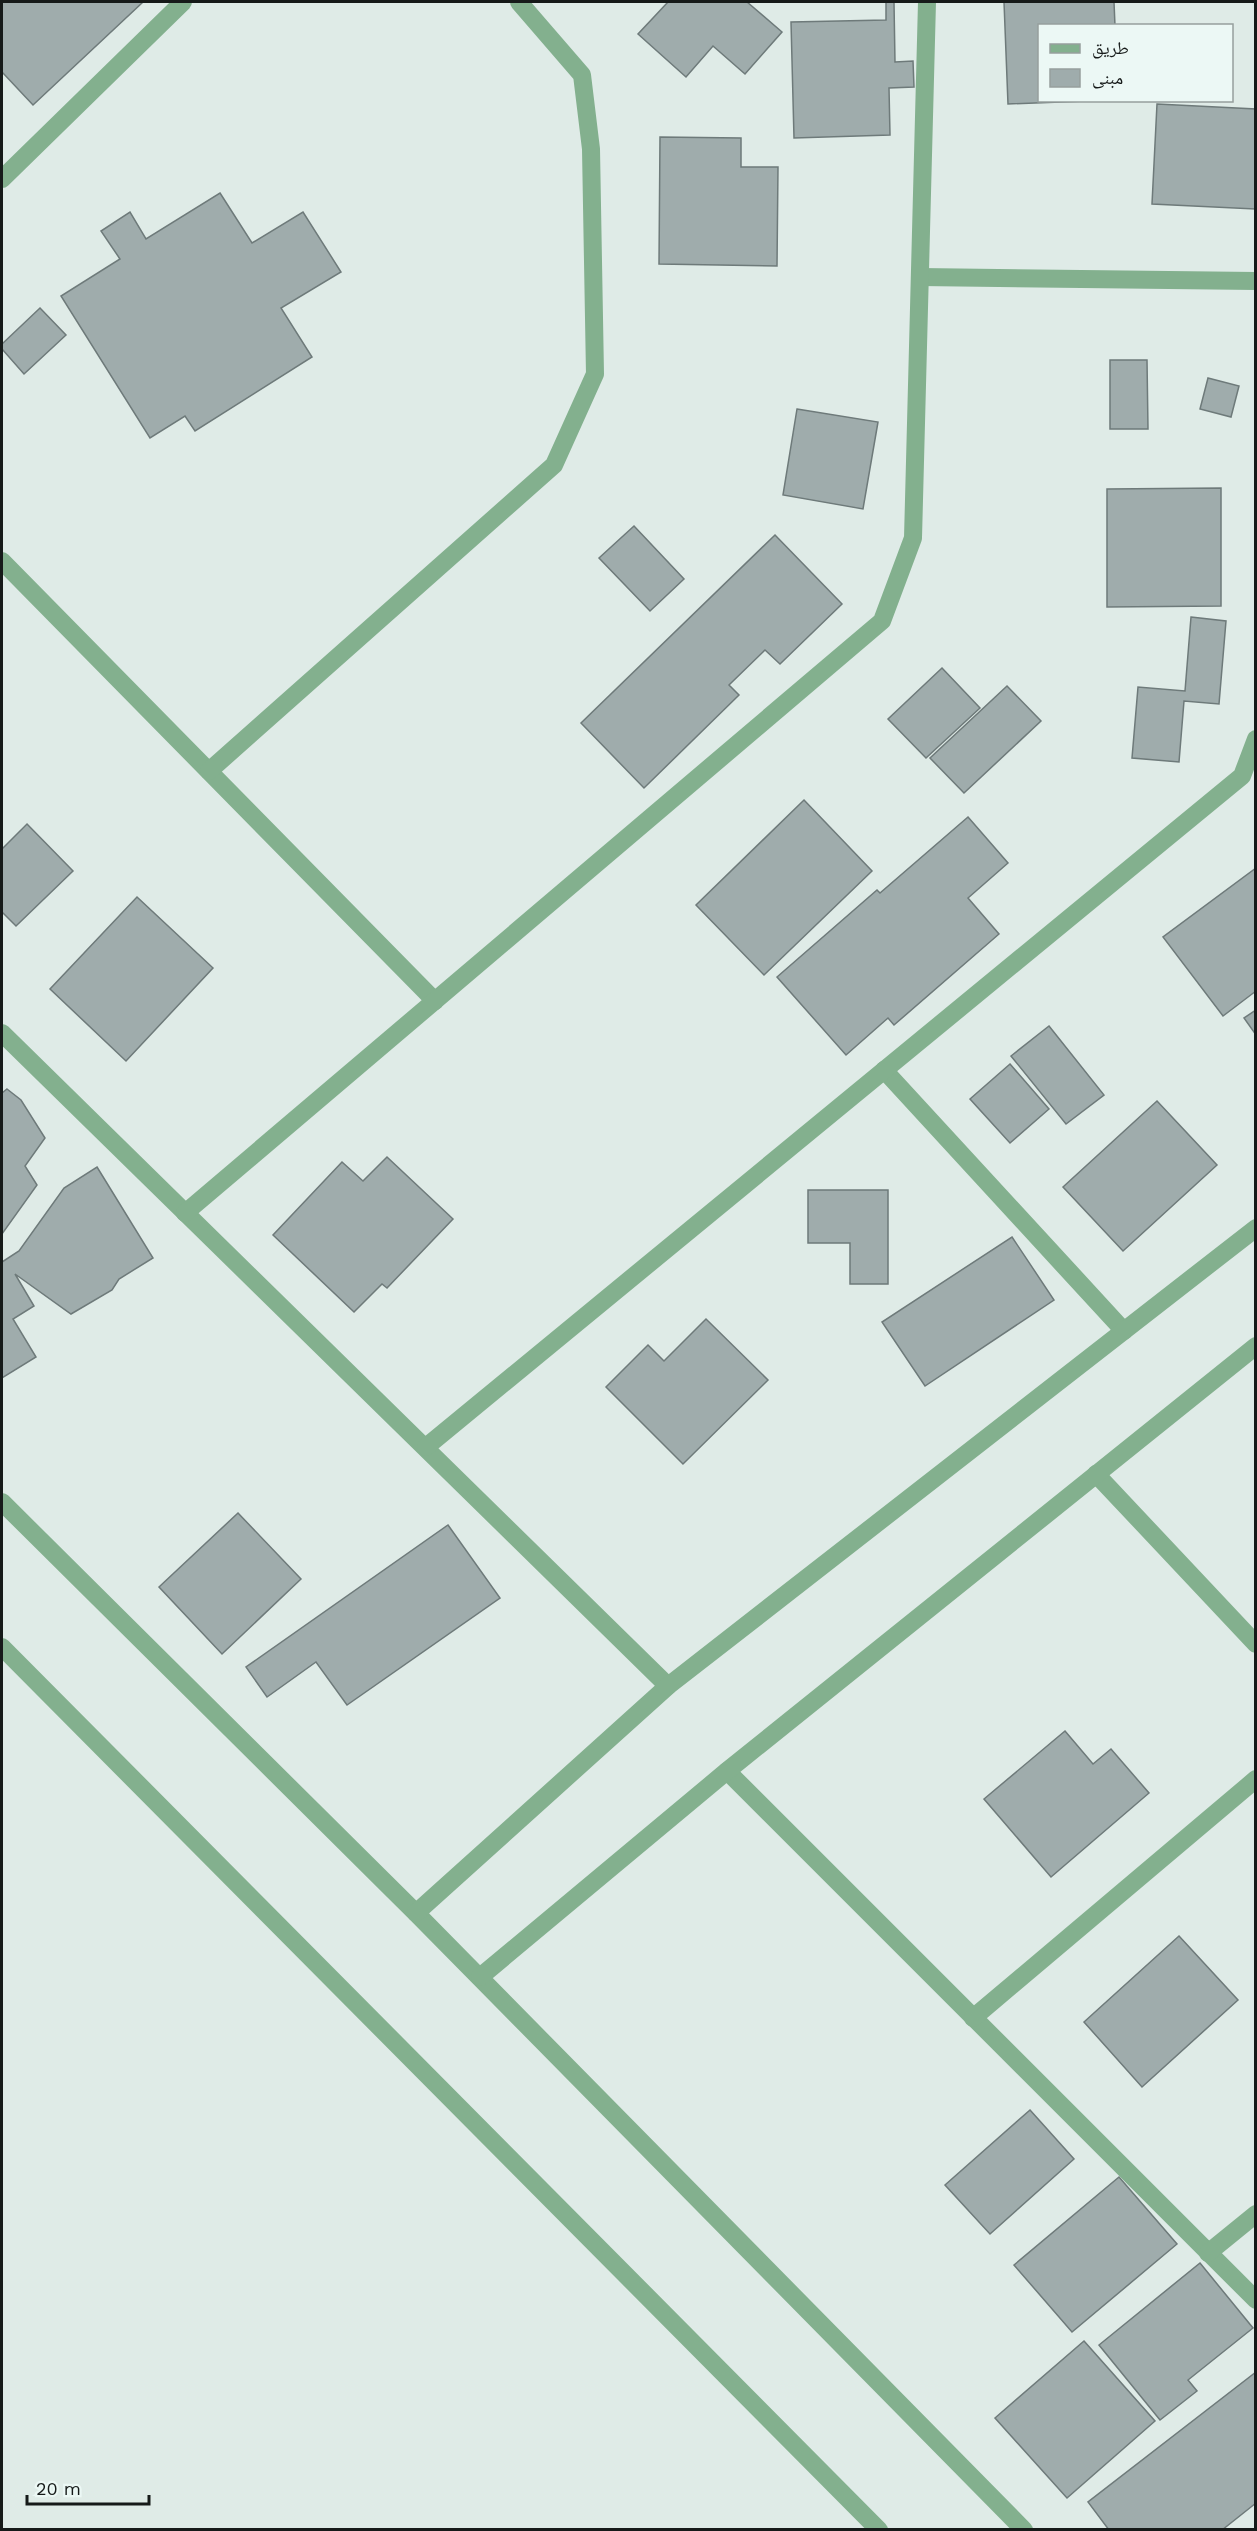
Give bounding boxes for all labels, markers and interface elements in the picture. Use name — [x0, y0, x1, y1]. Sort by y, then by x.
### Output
legend — [1038, 24, 1233, 102]
text: طريق — [1092, 37, 1129, 59]
text: مبنى — [1092, 67, 1123, 89]
scale bar — [27, 2468, 148, 2506]
text: 20 m — [36, 2478, 81, 2499]

